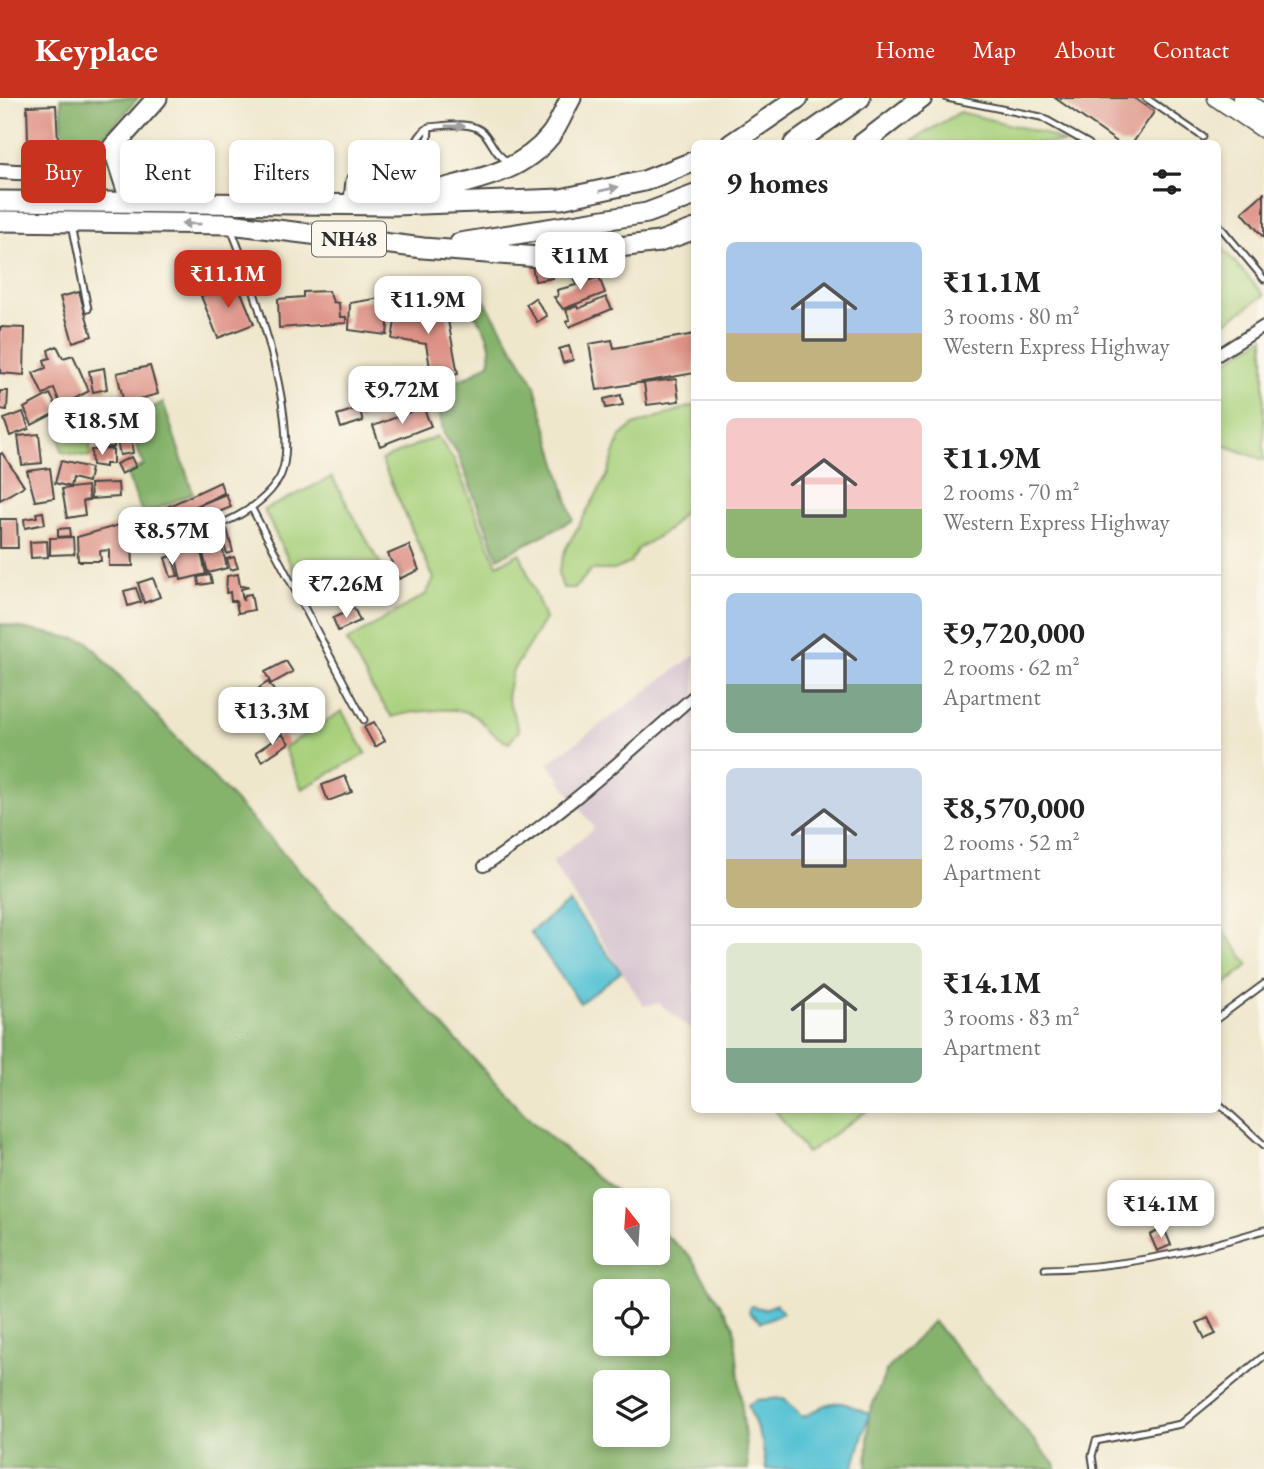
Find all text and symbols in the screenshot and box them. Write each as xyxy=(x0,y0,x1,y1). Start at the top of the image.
text: Keyplace xyxy=(35,28,158,71)
text: Home xyxy=(875,34,935,65)
text: Map xyxy=(973,34,1016,65)
text: About xyxy=(1054,34,1115,65)
text: Contact xyxy=(1153,34,1229,65)
one-way arrow xyxy=(444,120,466,132)
chip: Buy xyxy=(21,140,106,203)
chip: Rent xyxy=(120,140,215,203)
chip: Filters xyxy=(229,140,334,203)
chip: New xyxy=(348,140,440,203)
text: 9 homes xyxy=(726,163,828,202)
icon: filters xyxy=(1148,163,1186,201)
one-way arrow xyxy=(598,183,620,194)
one-way arrow xyxy=(179,218,201,230)
road number: NH48 xyxy=(312,222,386,256)
pin: ₹11M xyxy=(539,232,621,292)
text: ₹11M xyxy=(551,240,609,270)
pin: ₹11.1M xyxy=(171,250,285,310)
text: ₹11.1M xyxy=(190,258,266,288)
text: ₹11.1M xyxy=(943,262,1041,301)
icon: home xyxy=(782,270,866,354)
pin: ₹11.9M xyxy=(371,276,485,336)
text: ₹11.9M xyxy=(390,284,466,314)
text: 3 rooms · 80 m² xyxy=(943,301,1080,331)
text: Western Express Highway xyxy=(943,331,1170,361)
pin: ₹9.72M xyxy=(345,366,459,426)
text: ₹9.72M xyxy=(364,374,440,404)
pin: ₹18.5M xyxy=(45,398,159,457)
text: ₹18.5M xyxy=(64,405,140,435)
text: ₹11.9M xyxy=(943,438,1041,477)
icon: home xyxy=(782,446,866,530)
text: 2 rooms · 70 m² xyxy=(943,477,1080,507)
text: Western Express Highway xyxy=(943,507,1170,537)
pin: ₹8.57M xyxy=(115,508,229,567)
text: ₹8.57M xyxy=(134,515,210,545)
pin: ₹7.26M xyxy=(289,560,403,620)
text: ₹7.26M xyxy=(308,568,384,598)
text: ₹9,720,000 xyxy=(943,613,1085,652)
icon: home xyxy=(782,621,866,705)
text: 2 rooms · 62 m² xyxy=(943,652,1080,682)
text: Apartment xyxy=(943,682,1041,712)
pin: ₹13.3M xyxy=(215,688,329,747)
text: ₹13.3M xyxy=(234,695,310,725)
text: ₹8,570,000 xyxy=(943,788,1085,827)
icon: home xyxy=(782,796,866,880)
text: 2 rooms · 52 m² xyxy=(943,827,1080,857)
text: Apartment xyxy=(943,857,1041,887)
text: ₹14.1M xyxy=(943,963,1041,1002)
icon: home xyxy=(782,971,866,1055)
text: 3 rooms · 83 m² xyxy=(943,1002,1080,1032)
text: Apartment xyxy=(943,1032,1041,1062)
pin: ₹14.1M xyxy=(1104,1180,1218,1240)
north arrow xyxy=(593,1188,670,1265)
map controls xyxy=(593,1188,670,1447)
text: ₹14.1M xyxy=(1123,1188,1199,1218)
button: locate xyxy=(593,1279,670,1356)
button: layers xyxy=(593,1370,670,1447)

